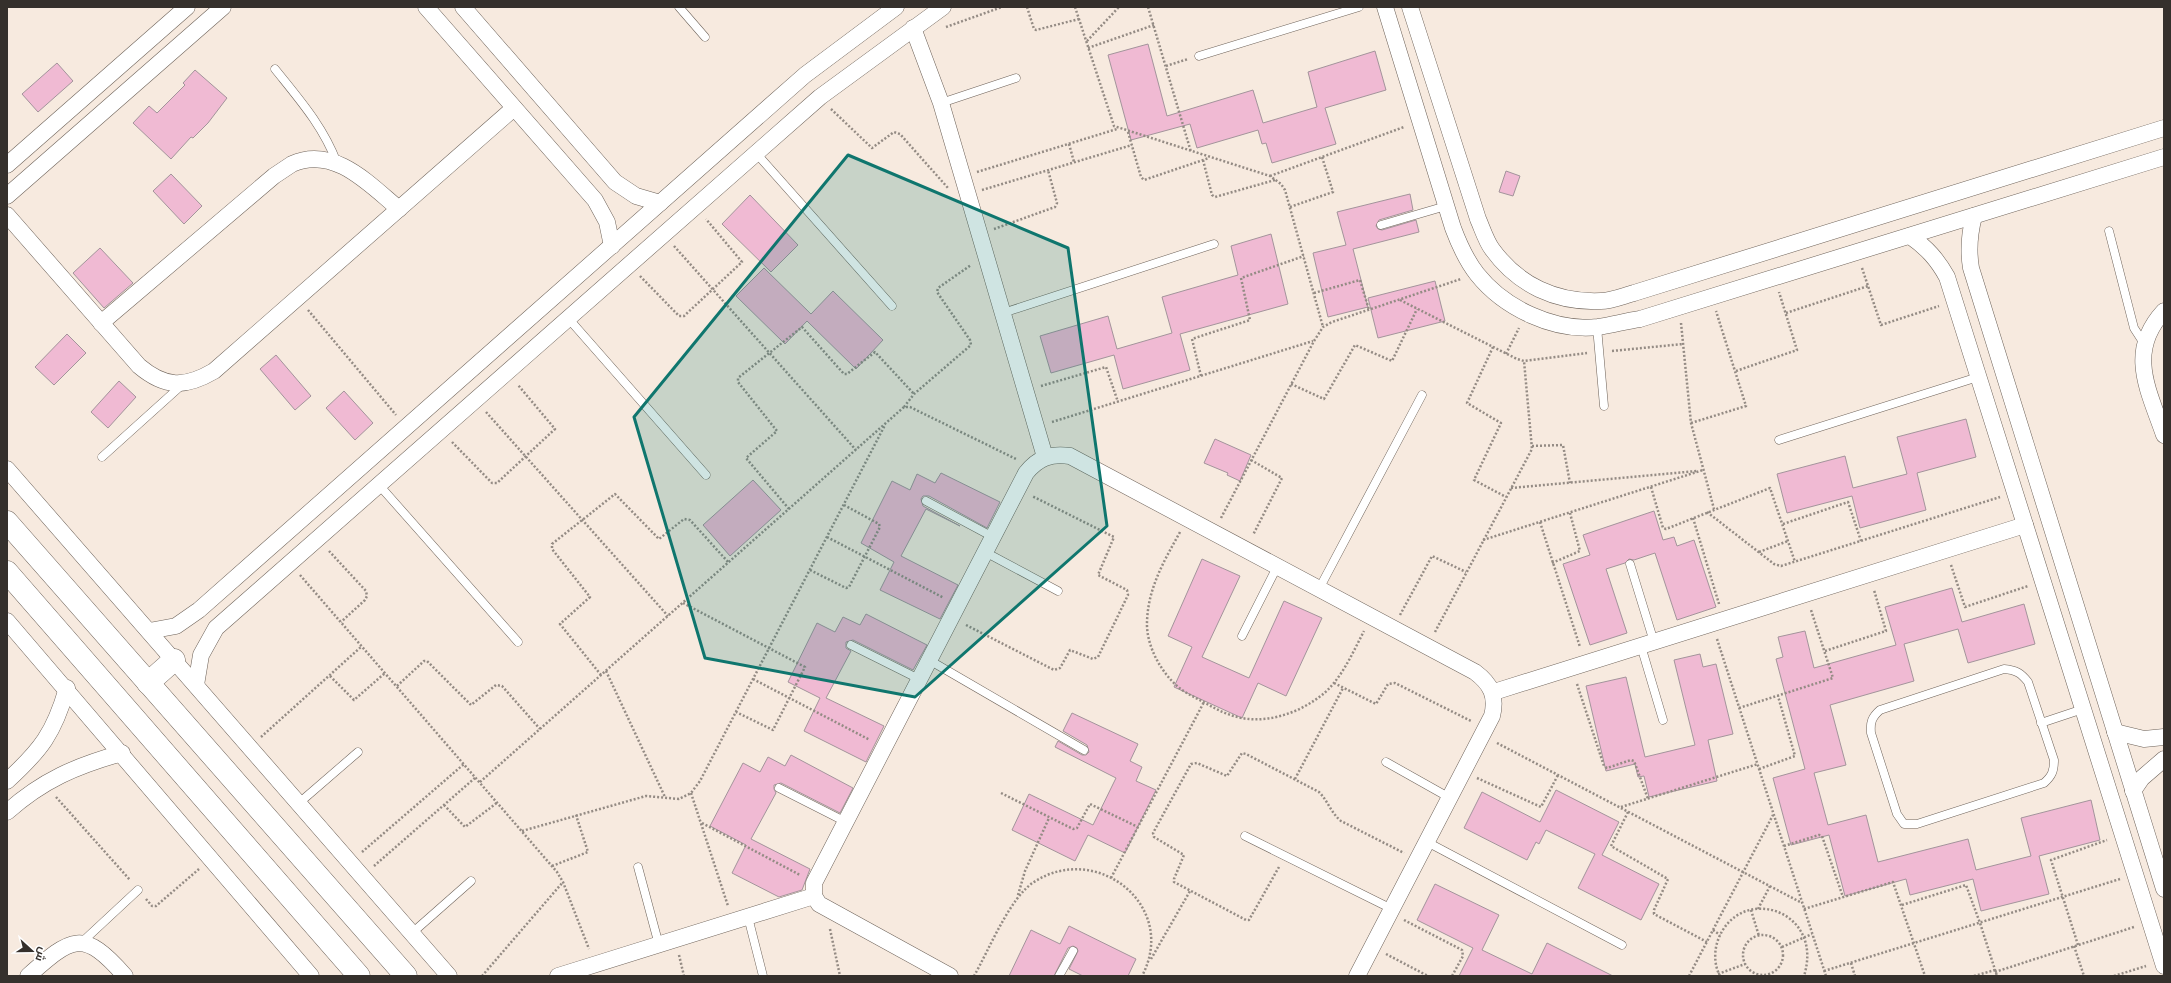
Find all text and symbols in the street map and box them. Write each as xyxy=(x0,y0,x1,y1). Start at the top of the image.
north arrow xyxy=(12,931,52,971)
text: ش xyxy=(32,945,49,963)

